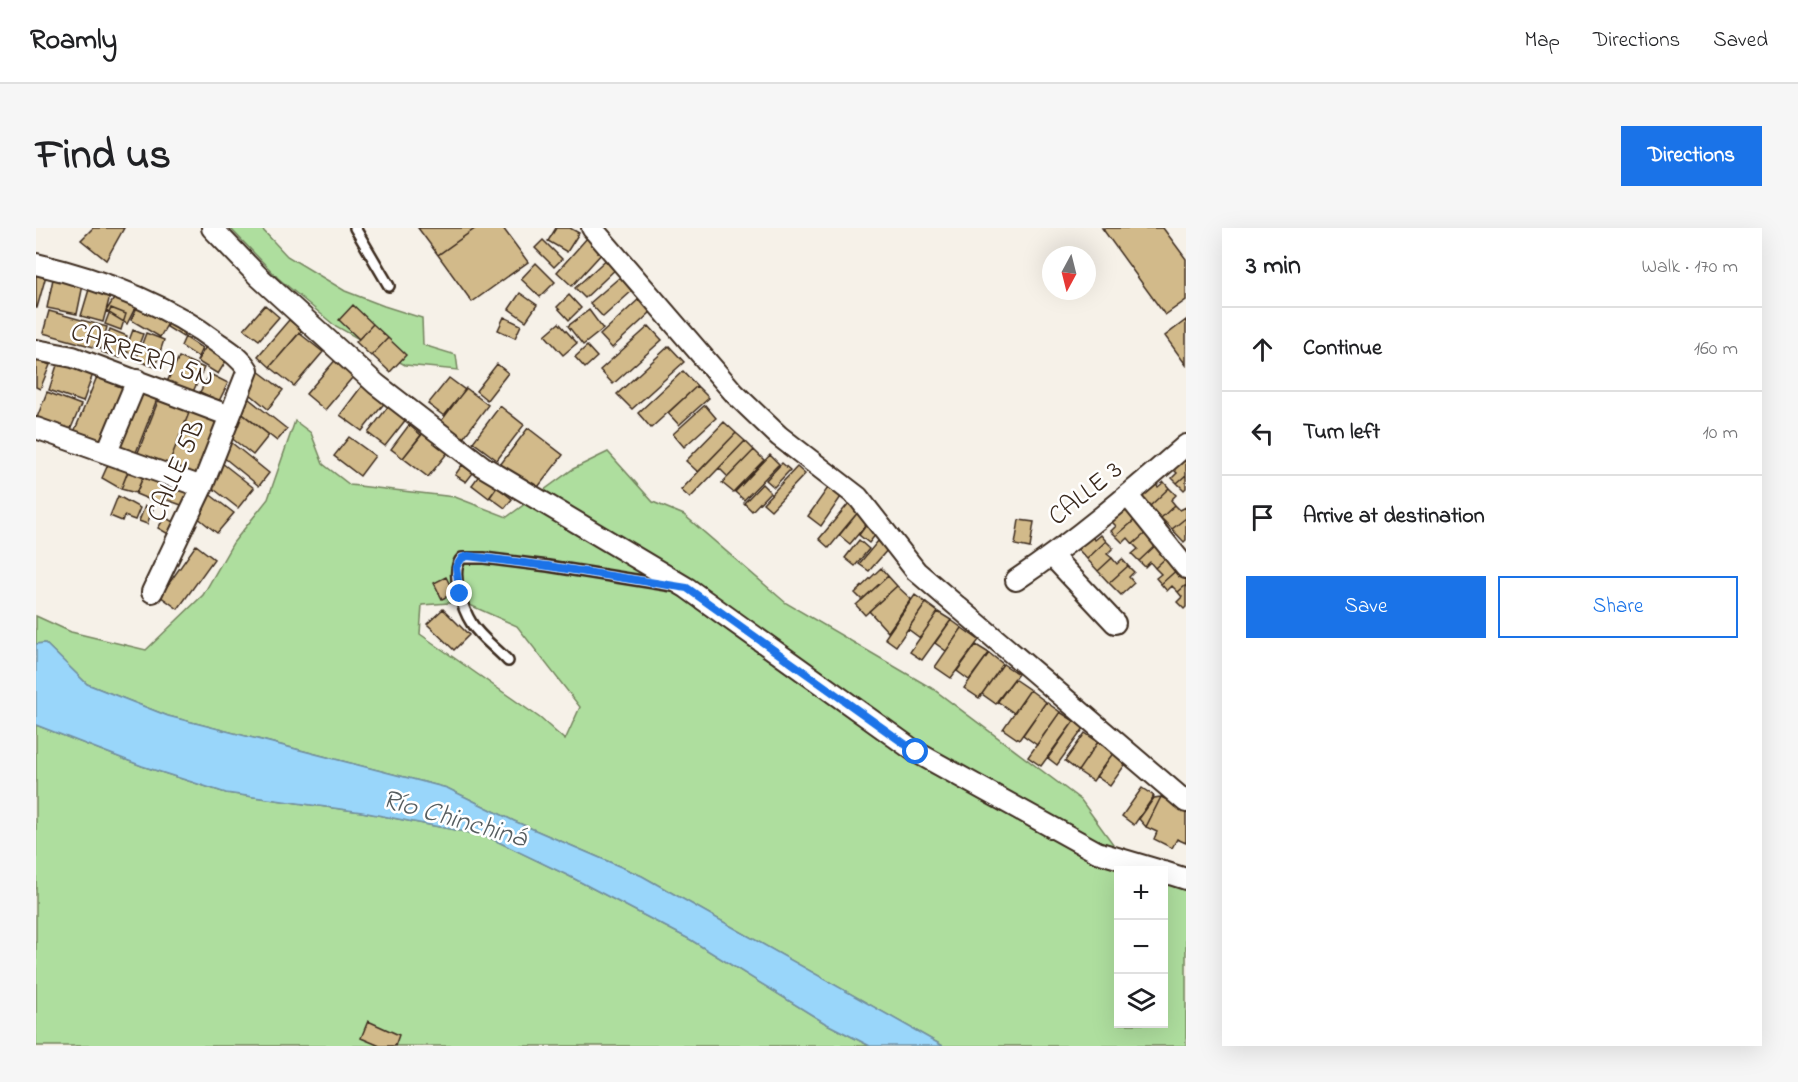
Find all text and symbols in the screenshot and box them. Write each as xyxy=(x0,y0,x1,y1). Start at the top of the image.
text: Roamly xyxy=(30,21,117,62)
text: Map xyxy=(1524,26,1560,56)
text: Directions xyxy=(1593,26,1680,56)
text: Saved xyxy=(1713,26,1768,56)
text: Find us xyxy=(36,126,171,187)
button: Directions xyxy=(1621,126,1762,186)
north arrow xyxy=(1042,246,1096,300)
text: 3 min xyxy=(1246,248,1301,286)
text: Walk · 170 m xyxy=(1642,253,1738,282)
street label: CARRERA 5N xyxy=(65,313,219,399)
icon: ahead xyxy=(1246,333,1279,366)
text: Continue xyxy=(1303,333,1382,365)
text: 160 m xyxy=(1694,335,1738,364)
street label: CALLE 5B xyxy=(138,414,216,528)
icon: left xyxy=(1246,417,1279,450)
text: Turn left xyxy=(1303,417,1380,449)
text: 10 m xyxy=(1702,419,1738,448)
street label: CALLE 3 xyxy=(1040,452,1132,536)
icon: arrive xyxy=(1246,501,1279,534)
text: Arrive at destination xyxy=(1303,501,1485,533)
button: Save xyxy=(1246,576,1486,638)
button: Share xyxy=(1498,576,1738,638)
route end xyxy=(446,580,472,606)
route start xyxy=(902,738,928,764)
water label: Río Chinchiná xyxy=(377,780,533,861)
map controls xyxy=(1114,866,1168,1028)
button: + xyxy=(1114,866,1168,920)
button: − xyxy=(1114,920,1168,974)
button: layers xyxy=(1114,974,1168,1028)

